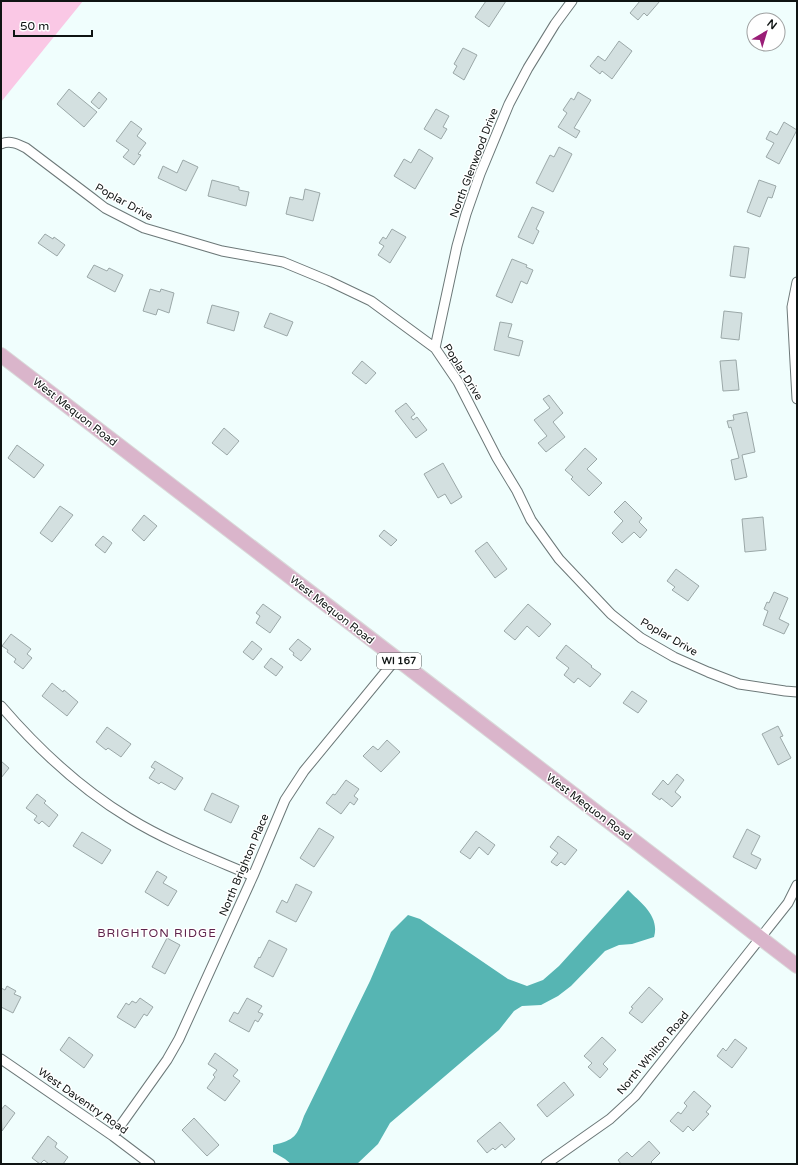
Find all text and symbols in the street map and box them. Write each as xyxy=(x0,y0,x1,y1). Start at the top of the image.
scale bar xyxy=(14,12,92,38)
north arrow xyxy=(746,12,786,52)
text: N xyxy=(764,17,779,32)
text: 50 m xyxy=(20,19,49,33)
street label: North Glenwood Drive xyxy=(447,106,501,220)
street label: Poplar Drive xyxy=(93,181,155,223)
street label: Poplar Drive xyxy=(441,341,485,403)
street label: West Mequon Road xyxy=(30,375,120,449)
street label: West Mequon Road xyxy=(287,573,377,647)
street label: Poplar Drive xyxy=(638,615,700,659)
road number: WI 167 xyxy=(377,653,421,669)
street label: West Mequon Road xyxy=(544,771,634,843)
street label: North Brighton Place xyxy=(217,812,271,918)
district label: BRIGHTON RIDGE xyxy=(97,926,217,940)
street label: North Whilton Road xyxy=(614,1009,692,1097)
street label: West Daventry Road xyxy=(36,1065,130,1137)

